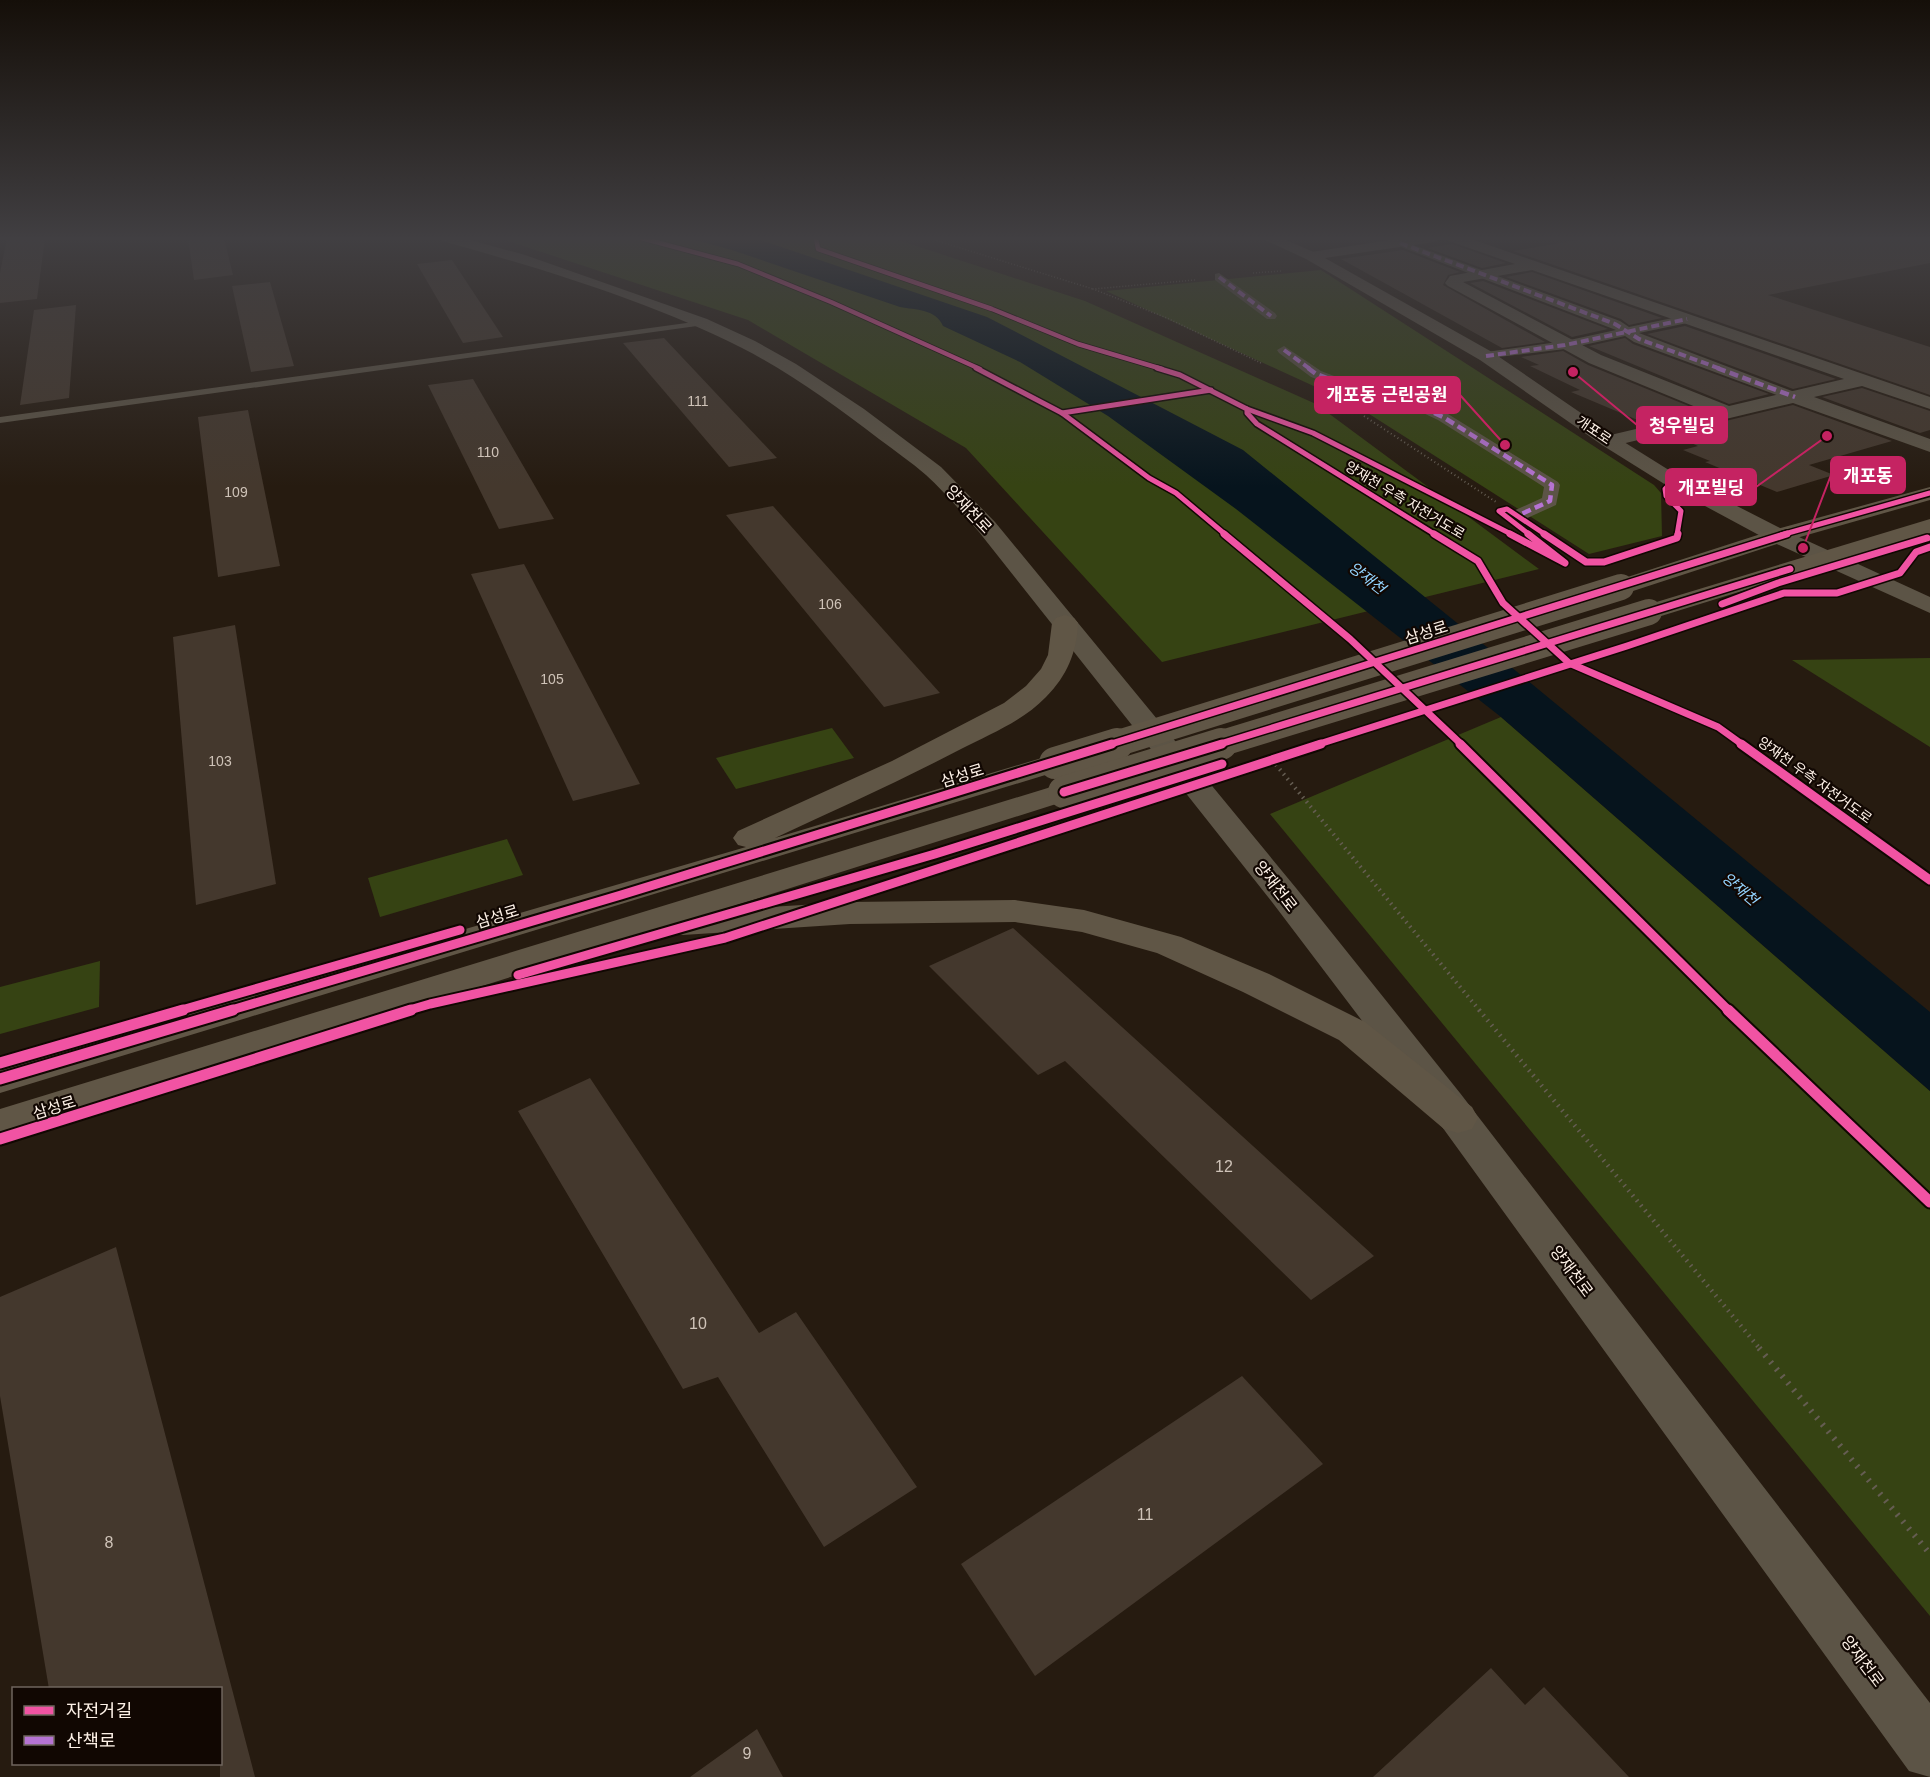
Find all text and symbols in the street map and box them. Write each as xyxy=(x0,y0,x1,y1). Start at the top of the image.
callout: 개포동 근린공원 xyxy=(1315,377,1460,413)
text: 개포동 근린공원 xyxy=(1327,385,1447,405)
house number: 111 xyxy=(687,393,709,409)
callout: 청우빌딩 xyxy=(1637,407,1727,443)
street label: 개포로 xyxy=(1574,413,1615,448)
text: 청우빌딩 xyxy=(1649,416,1715,436)
house number: 110 xyxy=(477,444,499,460)
callout: 개포동 xyxy=(1831,457,1905,493)
street label: 양재천 우측 자전거도로 xyxy=(1342,458,1468,542)
text: 개포동 xyxy=(1843,466,1893,486)
callout: 개포빌딩 xyxy=(1666,469,1756,505)
text: 개포빌딩 xyxy=(1678,478,1744,498)
street label: 양재천로 xyxy=(942,482,995,537)
house number: 109 xyxy=(224,484,248,500)
water label: 양재천 xyxy=(1346,558,1391,598)
house number: 106 xyxy=(818,596,842,612)
street label: 삼성로 xyxy=(1403,618,1450,647)
house number: 105 xyxy=(540,671,564,687)
street label: 양재천 우측 자전거도로 xyxy=(1755,733,1875,827)
house number: 103 xyxy=(208,753,232,769)
street label: 삼성로 xyxy=(939,761,986,790)
street label: 양재천로 xyxy=(1251,858,1301,915)
water label: 양재천 xyxy=(1719,869,1763,910)
street label: 삼성로 xyxy=(474,902,521,931)
street label: 삼성로 xyxy=(31,1093,78,1122)
house number: 12 xyxy=(1215,1158,1233,1175)
street label: 양재천로 xyxy=(1547,1243,1596,1300)
house number: 10 xyxy=(689,1315,707,1332)
house number: 11 xyxy=(1137,1506,1153,1523)
house number: 8 xyxy=(105,1534,114,1551)
street label: 양재천로 xyxy=(1838,1633,1887,1690)
legend xyxy=(12,1687,222,1765)
text: 자전거길 xyxy=(66,1701,132,1721)
text: 산책로 xyxy=(66,1731,116,1751)
house number: 9 xyxy=(743,1745,752,1762)

